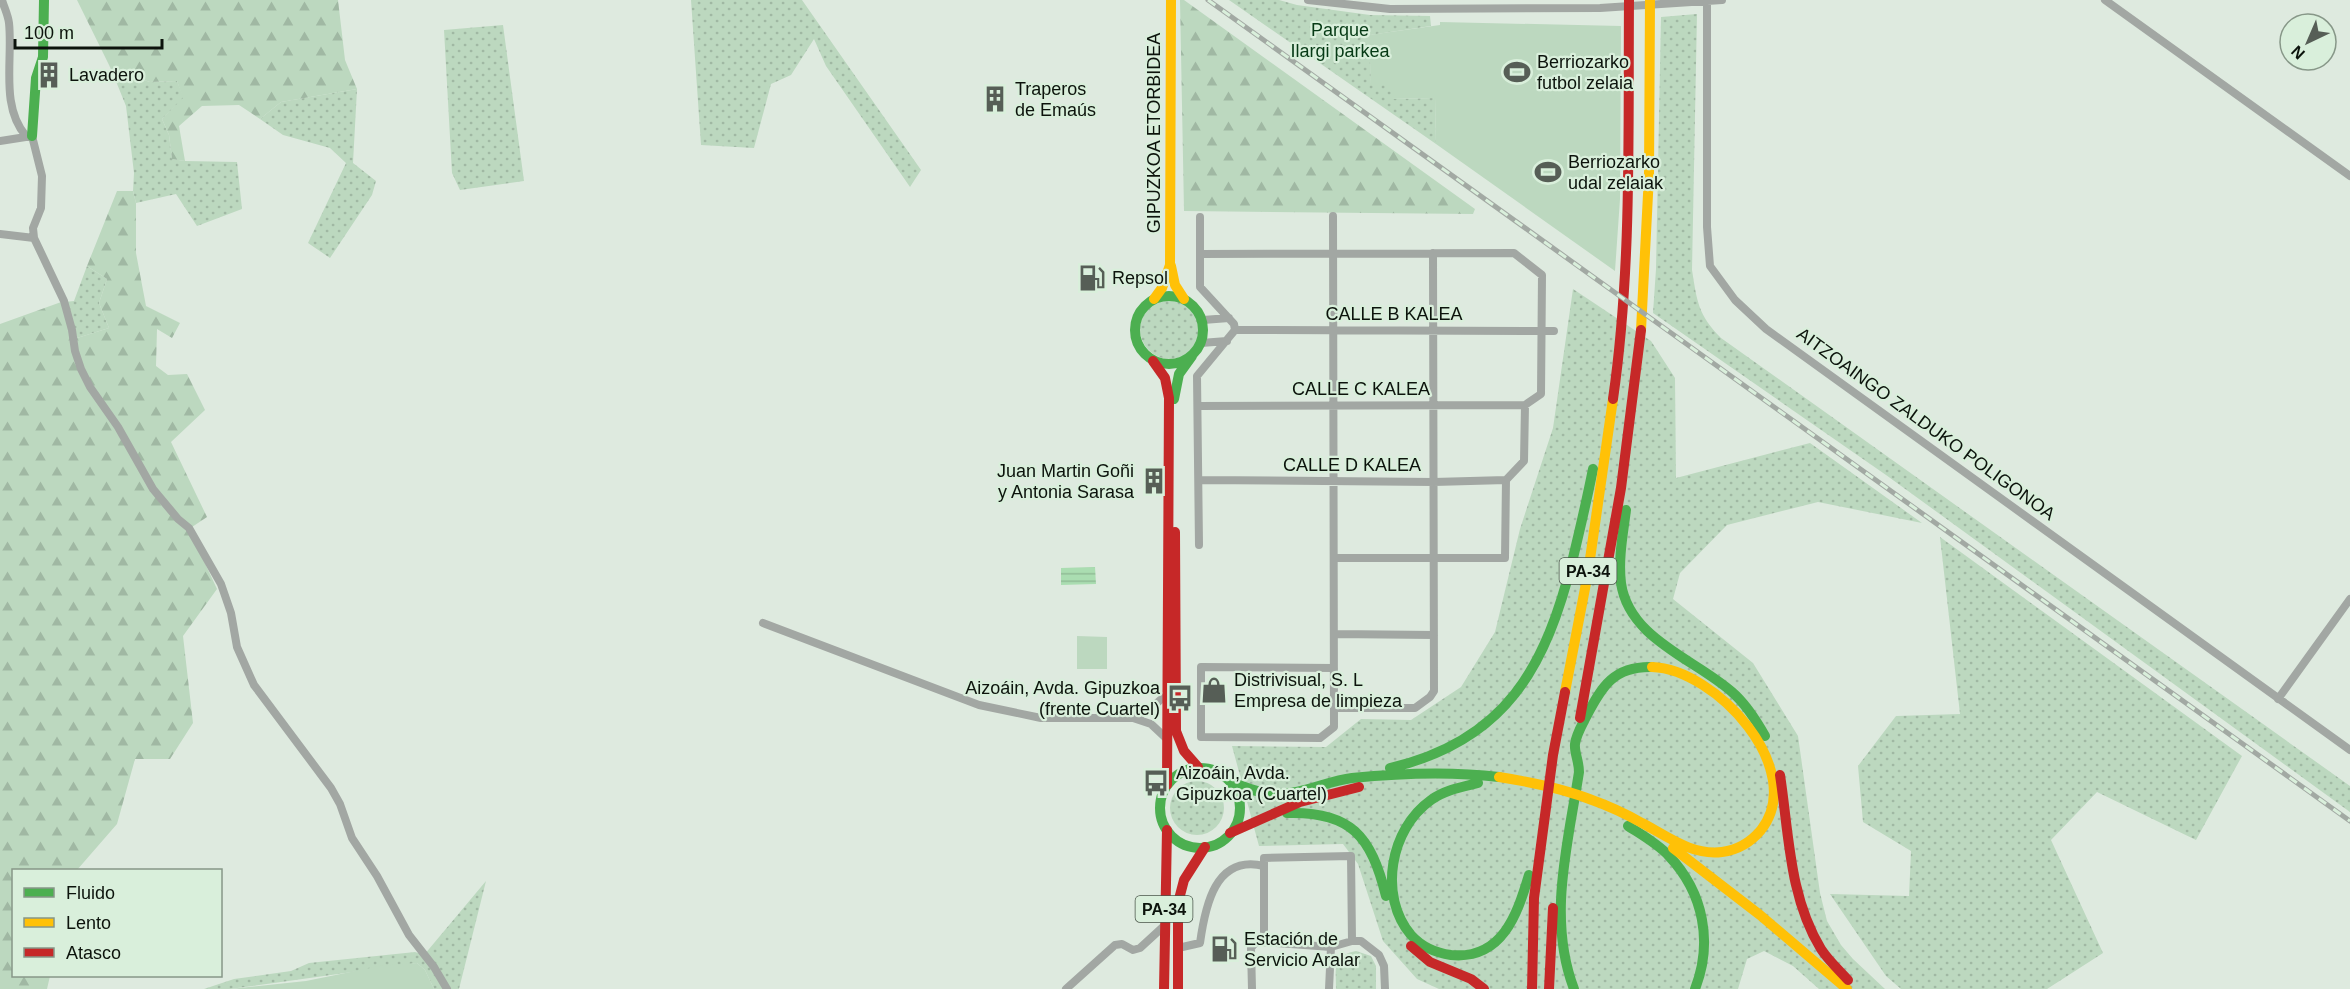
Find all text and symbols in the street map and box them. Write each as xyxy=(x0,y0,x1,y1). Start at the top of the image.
scale bar xyxy=(15,12,162,50)
north arrow xyxy=(2278,12,2338,72)
park label: Parque Ilargi parkea xyxy=(1290,20,1391,61)
text: 100 m xyxy=(24,23,74,43)
street label: GIPUZKOA ETORBIDEA xyxy=(1144,33,1164,233)
text: N xyxy=(2288,42,2308,63)
place label: Berriozarko futbol zelaia xyxy=(1537,52,1634,93)
sports icon: Berriozarko futbol zelaia xyxy=(1502,57,1532,87)
building icon: Lavadero xyxy=(34,60,64,90)
place label: Lavadero xyxy=(69,65,144,85)
place label: Traperos de Emaús xyxy=(1015,79,1096,120)
building icon: Traperos de Emaús xyxy=(980,84,1010,114)
place label: Berriozarko udal zelaiak xyxy=(1568,152,1664,193)
sports icon: Berriozarko udal zelaiak xyxy=(1533,157,1563,187)
fuel station icon: Repsol xyxy=(1077,263,1107,293)
place label: Repsol xyxy=(1112,268,1168,288)
street label: CALLE B KALEA xyxy=(1325,304,1463,324)
street label: AITZOAINGO ZALDUKO POLIGONOA xyxy=(1793,324,2059,524)
street label: CALLE C KALEA xyxy=(1292,379,1430,399)
street label: CALLE D KALEA xyxy=(1283,455,1421,475)
place label: Juan Martin Goñi y Antonia Sarasa xyxy=(997,461,1135,502)
building icon: Juan Martin Goñi y Antonia Sarasa xyxy=(1139,466,1169,496)
road number: PA-34 xyxy=(1560,558,1616,584)
place label: Distrivisual, S. L Empresa de limpieza xyxy=(1234,670,1403,711)
shop icon: Distrivisual, S. L Empresa de limpieza xyxy=(1199,675,1229,705)
place label: Aizoáin, Avda. Gipuzkoa (frente Cuartel) xyxy=(965,678,1161,719)
bus stop icon: Aizoáin, Avda. Gipuzkoa (frente Cuartel) xyxy=(1165,683,1195,713)
place label: Aizoáin, Avda. Gipuzkoa (Cuartel) xyxy=(1176,763,1327,804)
bus stop icon: Aizoáin, Avda. Gipuzkoa (Cuartel) xyxy=(1141,768,1171,798)
legend xyxy=(12,869,222,977)
text: Fluido xyxy=(66,883,115,903)
road number: PA-34 xyxy=(1136,896,1192,922)
text: Lento xyxy=(66,913,111,933)
place label: Estación de Servicio Aralar xyxy=(1244,929,1360,970)
fuel station icon: Estación de Servicio Aralar xyxy=(1209,934,1239,964)
text: Atasco xyxy=(66,943,121,963)

